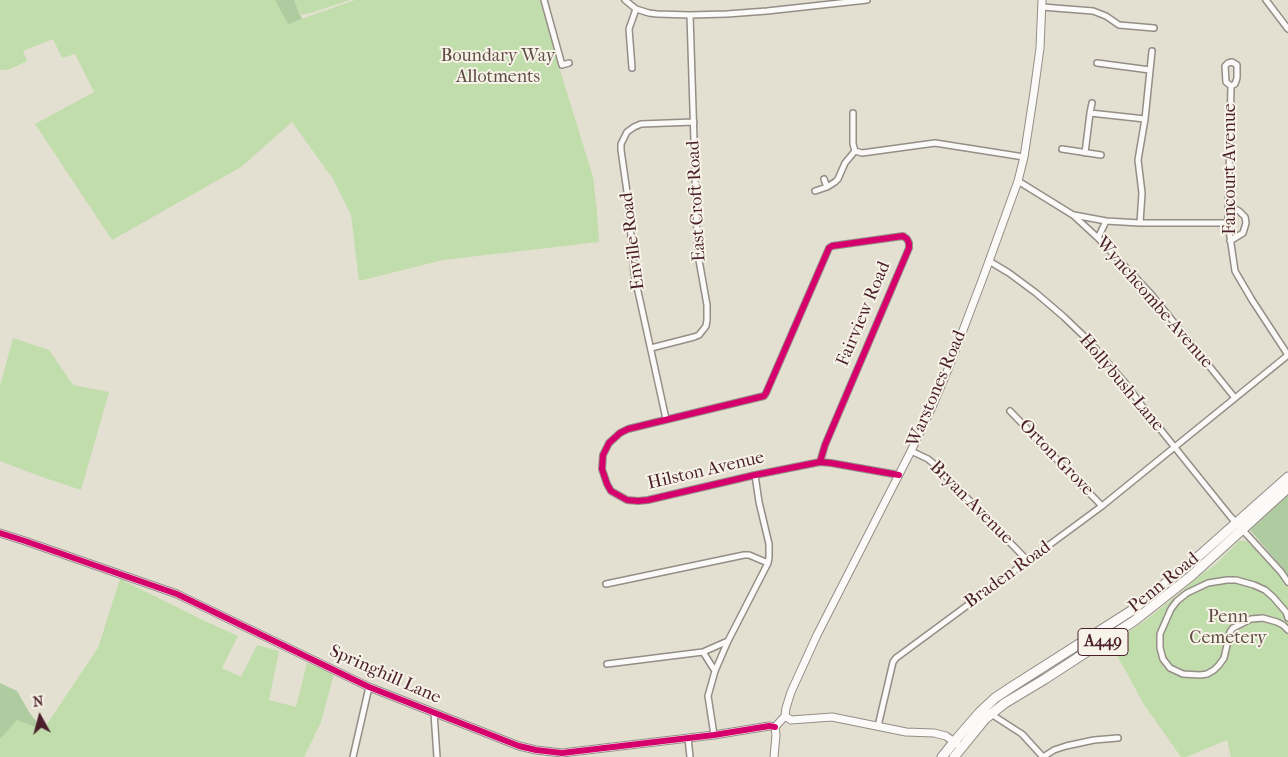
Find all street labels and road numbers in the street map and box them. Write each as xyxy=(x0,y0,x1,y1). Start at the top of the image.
street label: Fancourt Avenue xyxy=(1220,103,1242,235)
street label: East Croft Road xyxy=(683,140,711,262)
street label: Enville Road xyxy=(616,191,650,291)
street label: Wynchcombe Avenue xyxy=(1091,233,1217,373)
street label: Fairview Road xyxy=(832,259,896,369)
street label: Warstones Road xyxy=(903,328,971,450)
street label: Hollybush Lane xyxy=(1074,330,1168,436)
street label: Orton Grove xyxy=(1014,415,1098,501)
street label: Hilston Avenue xyxy=(646,447,766,495)
street label: Bryan Avenue xyxy=(925,457,1017,549)
street label: Braden Road xyxy=(961,537,1055,613)
street label: Penn Road xyxy=(1124,548,1204,618)
road number: A449 xyxy=(1078,628,1128,656)
street label: Springhill Lane xyxy=(326,641,444,709)

